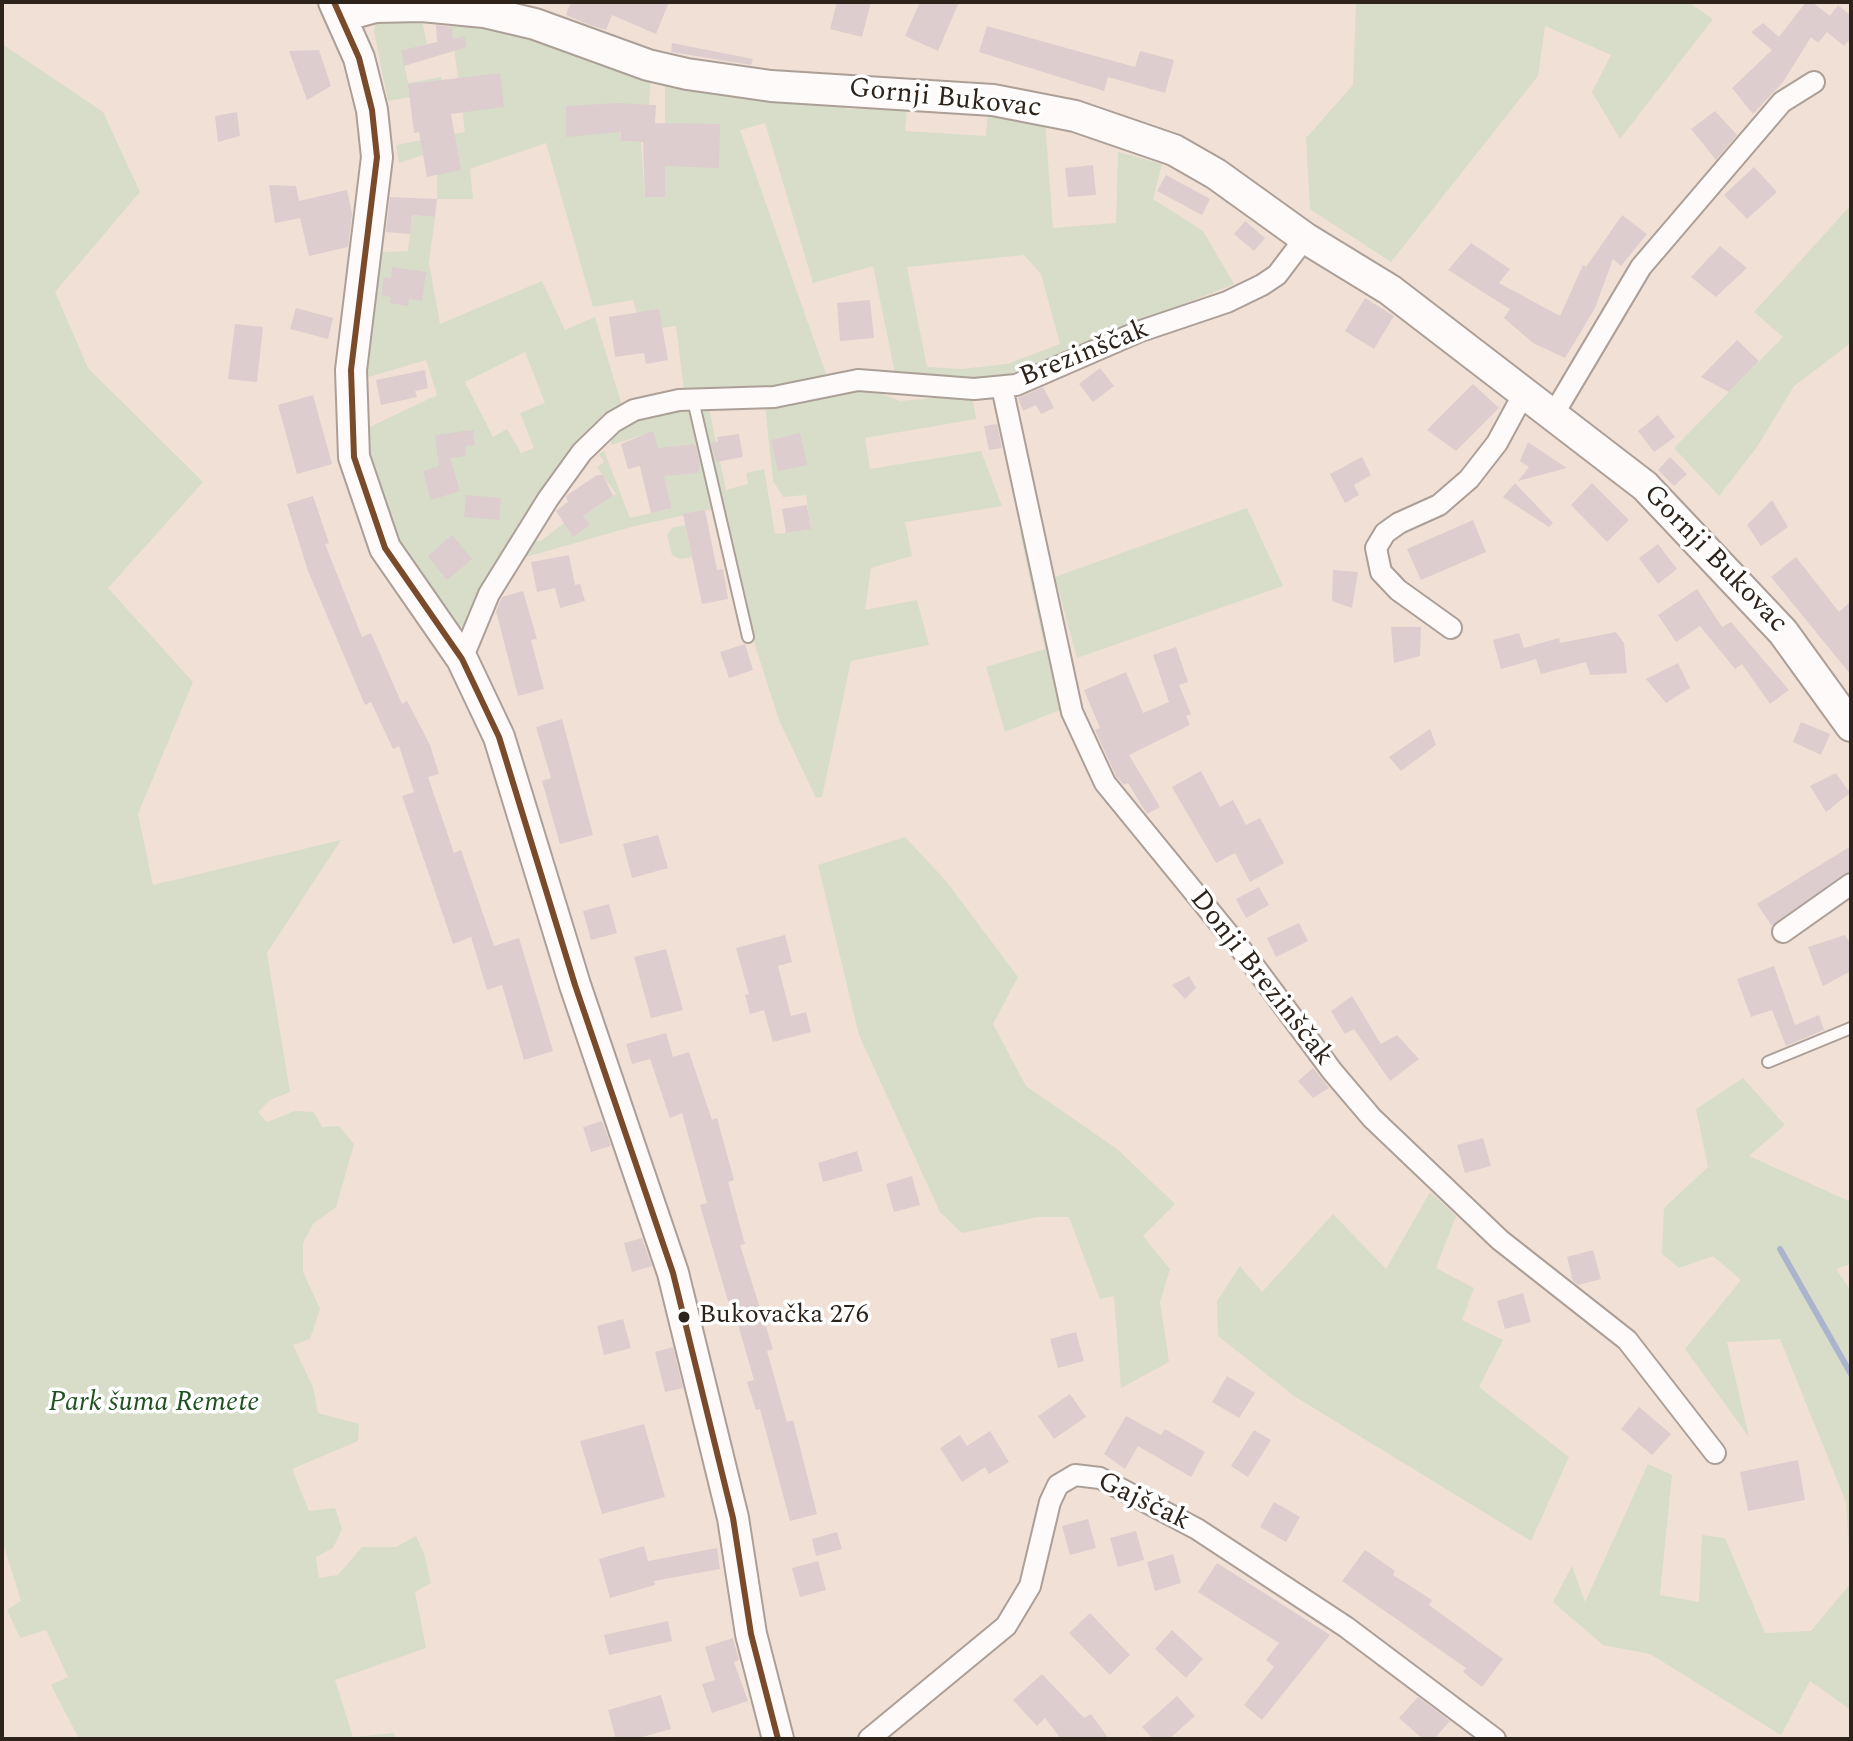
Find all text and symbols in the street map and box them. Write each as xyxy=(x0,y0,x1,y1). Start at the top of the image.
street label: Gornji Bukovac xyxy=(847,73,1043,127)
street label: Brezinščak xyxy=(1016,314,1154,396)
street label: Gornji Bukovac xyxy=(1635,479,1793,641)
street label: Donji Brezinščak xyxy=(1181,884,1339,1074)
place label: Bukovačka 276 xyxy=(699,1301,869,1333)
marker: Bukovačka 276 xyxy=(676,1309,692,1325)
park label: Park šuma Remete xyxy=(49,1388,259,1422)
street label: Gajščak xyxy=(1091,1466,1195,1540)

